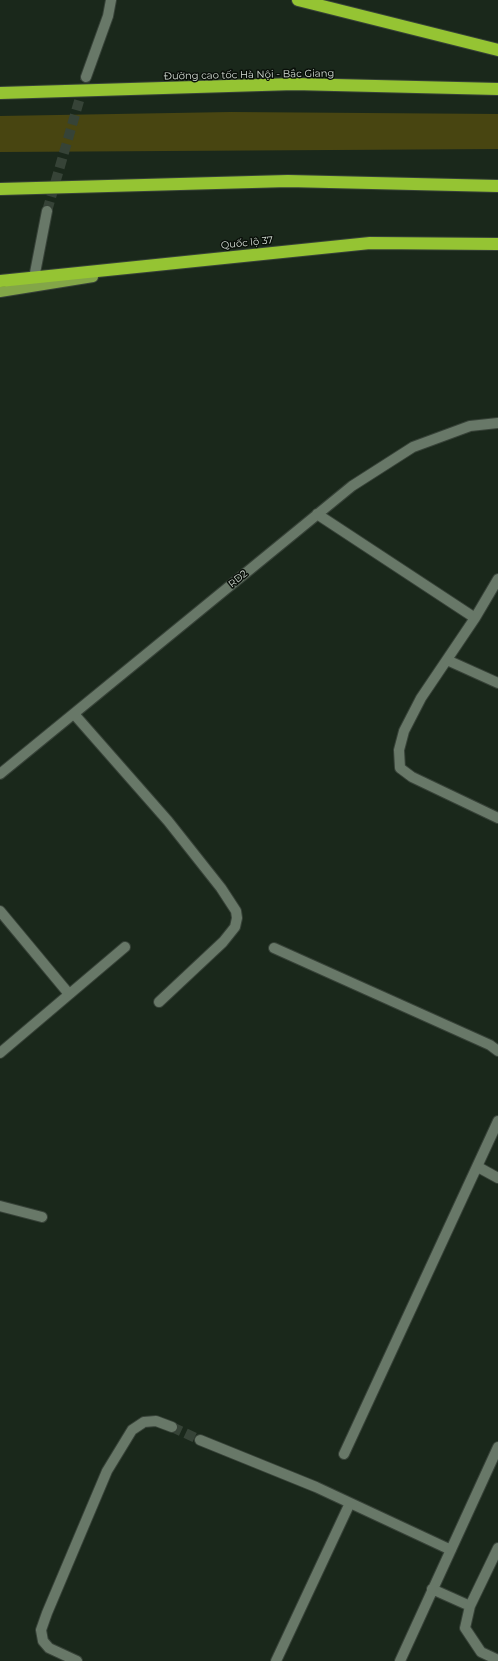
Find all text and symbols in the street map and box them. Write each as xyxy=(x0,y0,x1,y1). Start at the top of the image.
street label: Đường cao tốc Hà Nội - Bắc Giang xyxy=(164,68,334,82)
street label: Quốc lộ 37 xyxy=(220,234,274,252)
street label: RD2 xyxy=(226,568,250,590)

